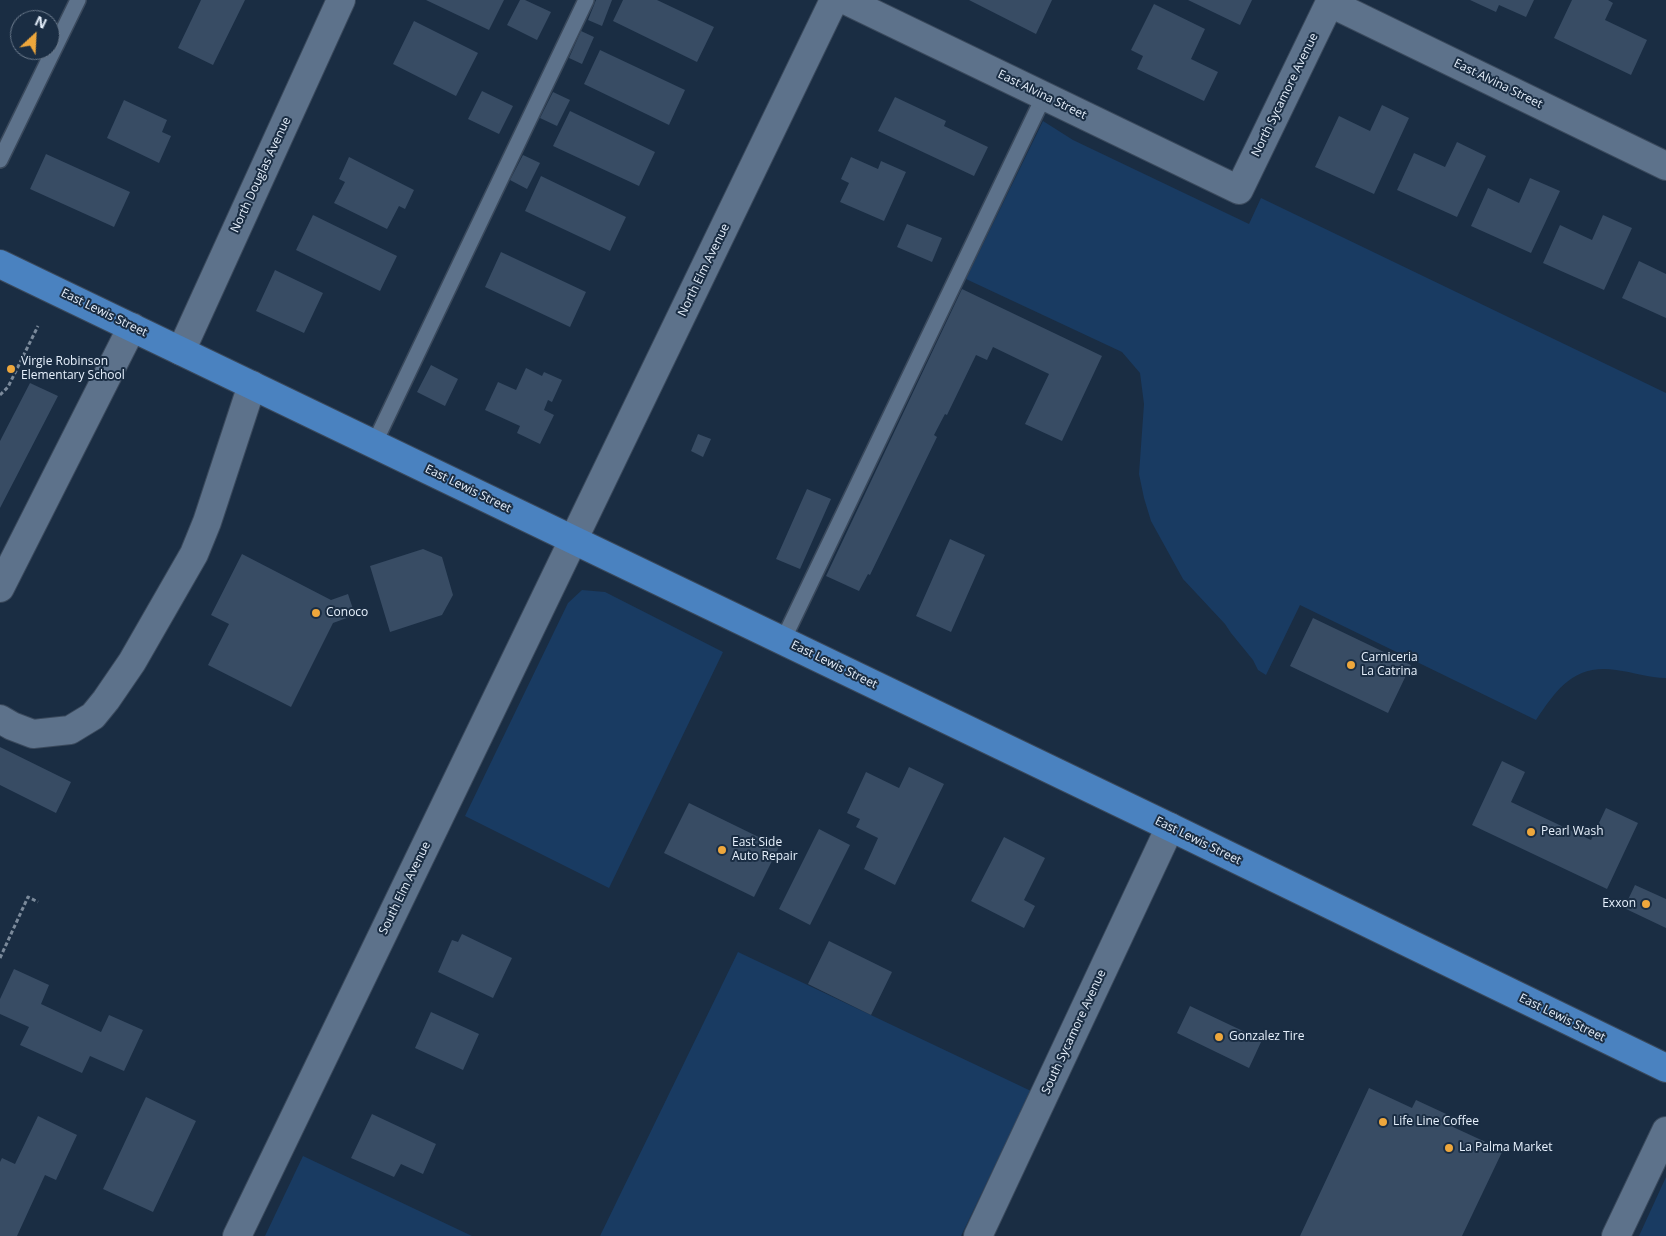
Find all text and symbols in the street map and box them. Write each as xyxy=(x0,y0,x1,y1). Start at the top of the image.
north arrow xyxy=(10,10,60,60)
text: N xyxy=(32,11,50,33)
street label: North Sycamore Avenue xyxy=(1249,31,1321,159)
street label: East Alvina Street xyxy=(1451,56,1545,112)
street label: East Alvina Street xyxy=(995,67,1089,123)
street label: North Douglas Avenue xyxy=(228,115,294,235)
street label: North Elm Avenue xyxy=(675,221,733,319)
street label: East Lewis Street xyxy=(59,286,149,340)
place label: Virgie Robinson Elementary School xyxy=(21,355,125,383)
marker: Virgie Robinson Elementary School xyxy=(5,363,17,375)
street label: East Lewis Street xyxy=(423,462,513,516)
place label: Conoco xyxy=(326,606,368,620)
marker: Conoco xyxy=(310,607,322,619)
street label: East Lewis Street xyxy=(789,638,879,692)
place label: Carniceria La Catrina xyxy=(1361,651,1418,679)
marker: Carniceria La Catrina xyxy=(1345,659,1357,671)
street label: East Lewis Street xyxy=(1153,814,1243,868)
place label: Pearl Wash xyxy=(1541,825,1604,839)
marker: Pearl Wash xyxy=(1525,826,1537,838)
place label: East Side Auto Repair xyxy=(732,836,798,864)
street label: South Elm Avenue xyxy=(376,839,434,937)
marker: East Side Auto Repair xyxy=(716,844,728,856)
place label: Exxon xyxy=(1602,897,1636,911)
marker: Exxon xyxy=(1640,898,1652,910)
street label: South Sycamore Avenue xyxy=(1039,967,1109,1097)
street label: East Lewis Street xyxy=(1517,991,1607,1045)
place label: Gonzalez Tire xyxy=(1229,1030,1304,1044)
marker: Gonzalez Tire xyxy=(1213,1031,1225,1043)
place label: Life Line Coffee xyxy=(1393,1115,1479,1129)
marker: Life Line Coffee xyxy=(1377,1116,1389,1128)
place label: La Palma Market xyxy=(1459,1141,1553,1155)
marker: La Palma Market xyxy=(1443,1142,1455,1154)

